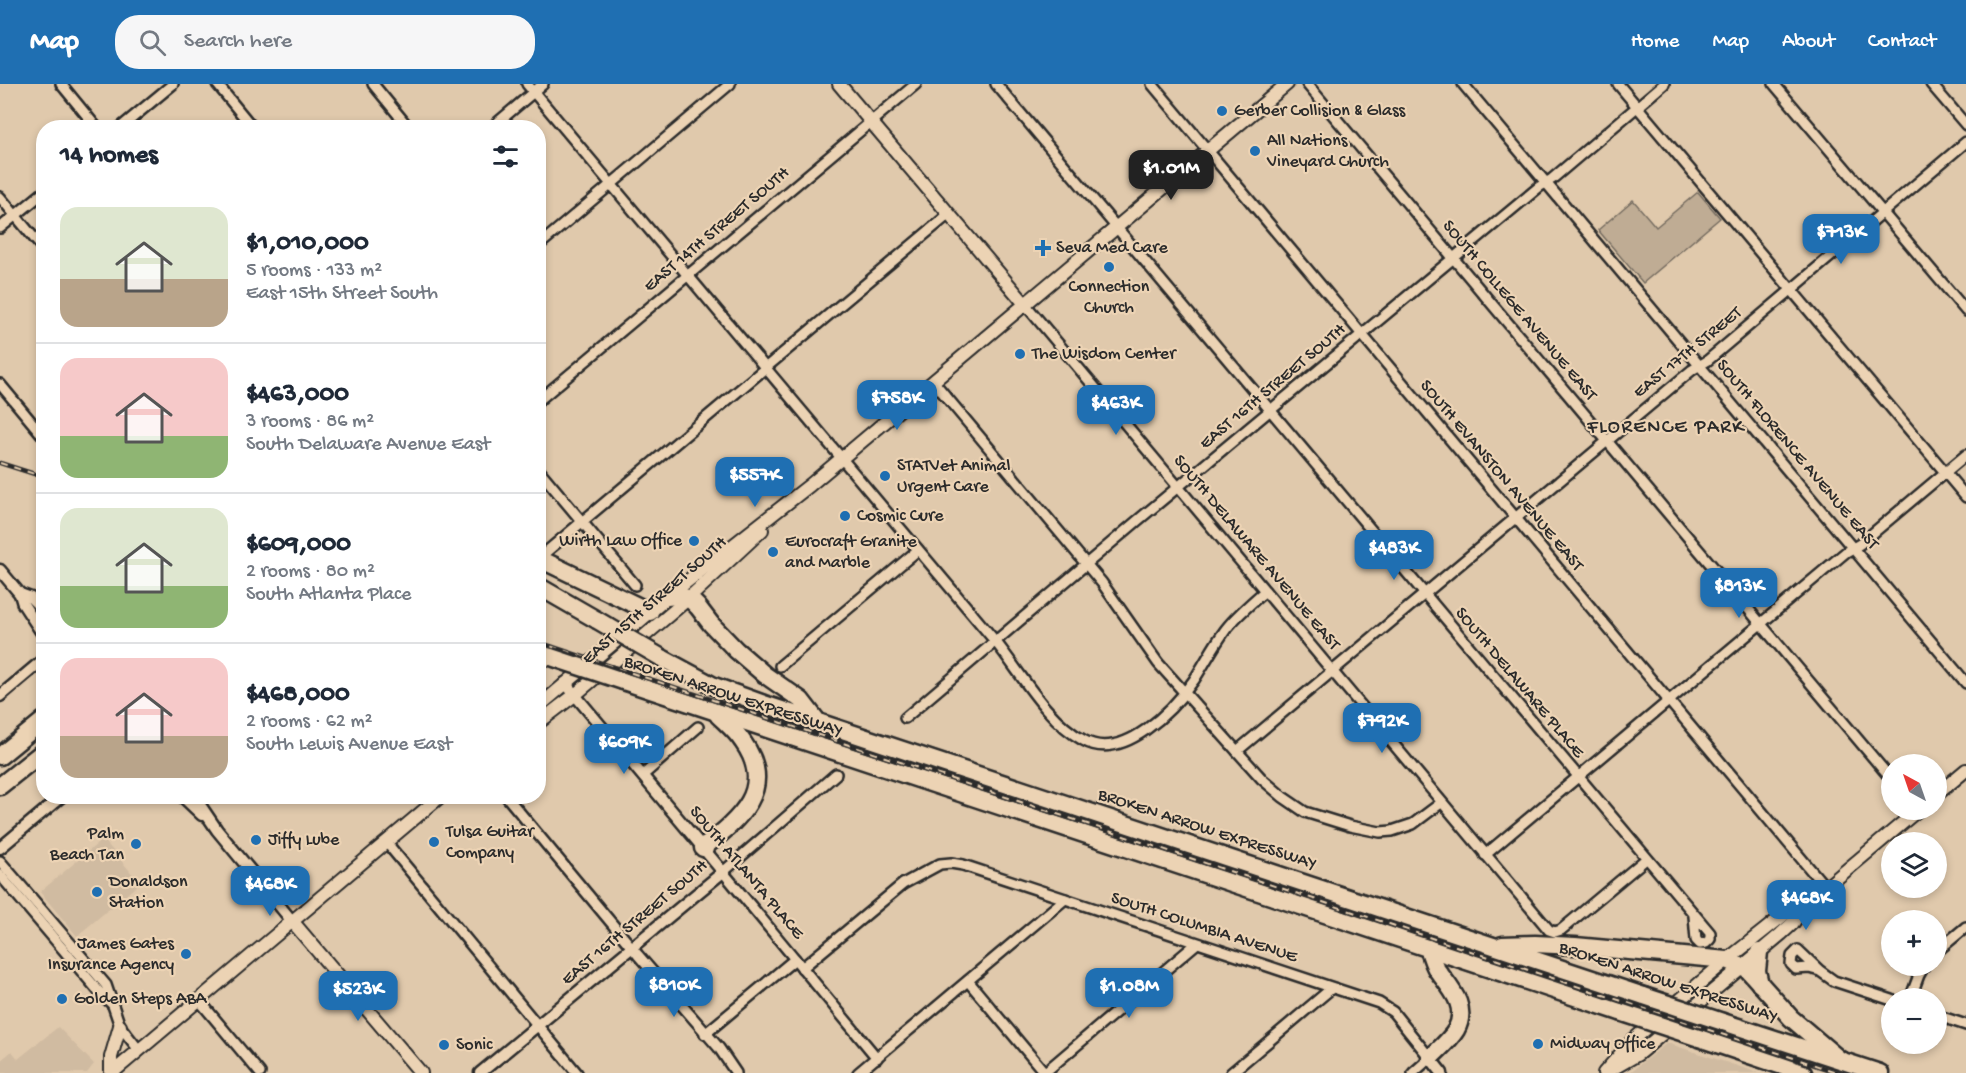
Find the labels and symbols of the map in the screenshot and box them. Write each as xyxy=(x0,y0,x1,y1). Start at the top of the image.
place label: Gerber Collision & Glass xyxy=(1234,101,1407,122)
marker: Gerber Collision & Glass xyxy=(1215,104,1229,118)
place label: All Nations Vineyard Church xyxy=(1266,131,1389,173)
marker: All Nations Vineyard Church xyxy=(1248,144,1262,158)
pin: $1.01M xyxy=(1122,150,1220,201)
street label: EAST 14TH STREET SOUTH xyxy=(640,162,795,297)
pin: $713K xyxy=(1799,214,1883,265)
street label: SOUTH COLLEGE AVENUE EAST xyxy=(1437,216,1601,406)
place label: Seva Med Care xyxy=(1056,238,1169,259)
marker: Seva Med Care xyxy=(1034,239,1052,257)
marker: Connection Church xyxy=(1102,260,1116,274)
place label: Connection Church xyxy=(1069,277,1150,319)
street label: EAST 17TH STREET xyxy=(1630,302,1747,403)
street label: EAST 16TH STREET SOUTH xyxy=(1196,319,1351,454)
place label: The Wisdom Center xyxy=(1031,344,1177,365)
marker: The Wisdom Center xyxy=(1013,347,1027,361)
street label: SOUTH FLORENCE AVENUE EAST xyxy=(1711,356,1883,555)
street label: SOUTH EVANSTON AVENUE EAST xyxy=(1415,376,1588,577)
pin: $758K xyxy=(855,380,939,431)
pin: $463K xyxy=(1074,385,1158,436)
district label: FLORENCE PARK xyxy=(1586,417,1745,440)
street label: SOUTH DELAWARE AVENUE EAST xyxy=(1168,451,1345,656)
place label: STATVet Animal Urgent Care xyxy=(897,456,1011,498)
pin: $557K xyxy=(713,457,797,508)
marker: STATVet Animal Urgent Care xyxy=(878,469,892,483)
place label: Cosmic Cure xyxy=(857,506,944,527)
marker: Cosmic Cure xyxy=(838,509,852,523)
pin: $483K xyxy=(1352,530,1436,581)
place label: Wirth Law Office xyxy=(559,531,683,552)
street label: EAST 15TH STREET SOUTH xyxy=(578,532,732,670)
place label: Eurocraft Granite and Marble xyxy=(785,532,918,574)
marker: Wirth Law Office xyxy=(687,534,701,548)
marker: Eurocraft Granite and Marble xyxy=(766,545,780,559)
pin: $813K xyxy=(1697,568,1781,619)
street label: SOUTH DELAWARE PLACE xyxy=(1450,603,1589,763)
street label: BROKEN ARROW EXPRESSWAY xyxy=(620,651,845,742)
pin: $792K xyxy=(1340,703,1424,754)
pin: $609K xyxy=(582,724,666,775)
north arrow xyxy=(1881,754,1947,820)
street label: BROKEN ARROW EXPRESSWAY xyxy=(1094,784,1319,875)
street label: SOUTH ATLANTA PLACE xyxy=(684,802,808,944)
place label: Tulsa Guitar Company xyxy=(445,822,535,864)
place label: Palm Beach Tan xyxy=(49,824,124,866)
place label: Jiffy Lube xyxy=(268,830,340,851)
marker: Jiffy Lube xyxy=(249,833,263,847)
marker: Tulsa Guitar Company xyxy=(427,835,441,849)
marker: Palm Beach Tan xyxy=(129,837,143,851)
street label: EAST 16TH STREET SOUTH xyxy=(558,855,713,990)
pin: $468K xyxy=(228,866,312,917)
place label: Donaldson Station xyxy=(108,872,188,914)
pin: $468K xyxy=(1764,880,1848,931)
marker: Donaldson Station xyxy=(90,885,104,899)
street label: SOUTH COLUMBIA AVENUE xyxy=(1108,888,1301,968)
place label: James Gates Insurance Agency xyxy=(48,934,175,976)
street label: BROKEN ARROW EXPRESSWAY xyxy=(1555,937,1780,1028)
marker: James Gates Insurance Agency xyxy=(179,947,193,961)
pin: $810K xyxy=(632,967,716,1018)
pin: $1.08M xyxy=(1080,968,1178,1019)
pin: $523K xyxy=(316,971,400,1022)
place label: Golden Steps ABA xyxy=(74,989,208,1010)
marker: Golden Steps ABA xyxy=(55,992,69,1006)
place label: Midway Office xyxy=(1550,1034,1656,1055)
place label: Sonic xyxy=(456,1035,493,1056)
marker: Midway Office xyxy=(1531,1037,1545,1051)
marker: Sonic xyxy=(437,1038,451,1052)

